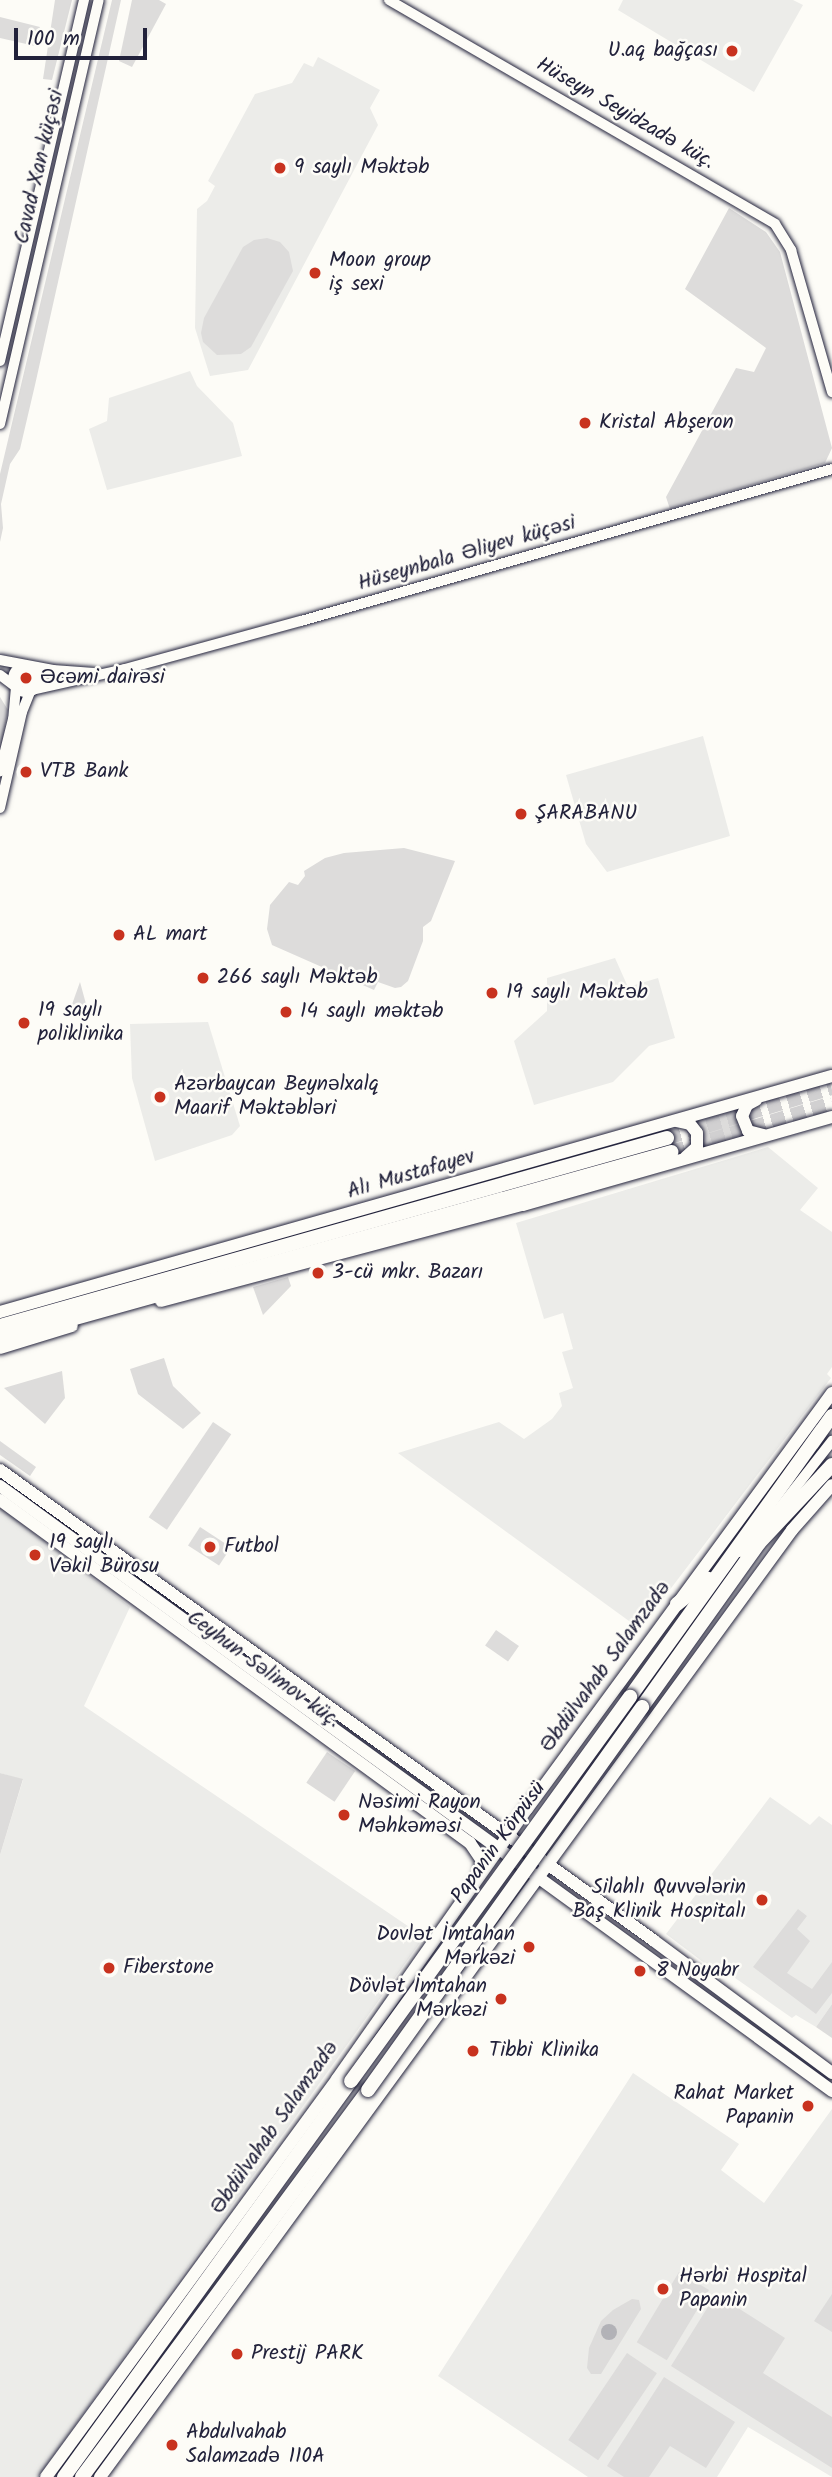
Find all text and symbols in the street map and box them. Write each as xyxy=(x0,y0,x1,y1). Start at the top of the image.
scale bar xyxy=(18,14,150,58)
text: 100 m xyxy=(27,23,80,56)
place label: U.aq bağçası xyxy=(608,38,718,64)
marker: U.aq bağçası xyxy=(724,43,740,59)
street label: Hüseyn Seyidzadə küç. xyxy=(531,53,719,175)
street label: Cavad Xan küçəsi xyxy=(10,87,70,247)
place label: 9 saylı Məktəb xyxy=(294,155,429,181)
marker: 9 saylı Məktəb xyxy=(272,160,288,176)
place label: Moon group iş sexi xyxy=(329,248,431,298)
marker: Moon group iş sexi xyxy=(307,265,323,281)
place label: Kristal Abşeron xyxy=(599,410,734,436)
marker: Kristal Abşeron xyxy=(577,415,593,431)
street label: Hüseynbala Əliyev küçəsi xyxy=(355,511,579,597)
place label: Əcəmi dairəsi xyxy=(40,665,165,691)
marker: Əcəmi dairəsi xyxy=(18,670,34,686)
place label: VTB Bank xyxy=(40,759,128,785)
marker: VTB Bank xyxy=(18,764,34,780)
place label: ŞARABANU xyxy=(535,801,637,827)
marker: ŞARABANU xyxy=(513,806,529,822)
place label: AL mart xyxy=(133,922,207,948)
marker: AL mart xyxy=(111,927,127,943)
place label: 266 saylı Məktəb xyxy=(217,965,378,991)
marker: 266 saylı Məktəb xyxy=(195,970,211,986)
place label: 19 saylı Məktəb xyxy=(506,980,648,1006)
marker: 19 saylı Məktəb xyxy=(484,985,500,1001)
place label: 19 saylı poliklinika xyxy=(38,998,124,1048)
place label: 14 saylı məktəb xyxy=(300,999,443,1025)
marker: 14 saylı məktəb xyxy=(278,1004,294,1020)
marker: 19 saylı poliklinika xyxy=(16,1015,32,1031)
place label: Azərbaycan Beynəlxalq Maarif Məktəbləri xyxy=(174,1072,379,1122)
marker: Azərbaycan Beynəlxalq Maarif Məktəbləri xyxy=(152,1089,168,1105)
street label: Alı Mustafayev xyxy=(344,1145,478,1205)
place label: 3-cü mkr. Bazarı xyxy=(332,1260,483,1286)
marker: 3-cü mkr. Bazarı xyxy=(310,1265,326,1281)
place label: 19 saylı Vəkil Bürosu xyxy=(49,1530,159,1580)
place label: Futbol xyxy=(224,1534,279,1560)
marker: Futbol xyxy=(202,1539,218,1555)
marker: 19 saylı Vəkil Bürosu xyxy=(27,1547,43,1563)
street label: Əbdülvahab Salamzadə xyxy=(535,1576,677,1758)
street label: Ceyhun Səlimov küç. xyxy=(181,1606,345,1734)
street label: Papanin Körpüsü xyxy=(446,1777,552,1909)
place label: Nəsimi Rayon Məhkəməsi xyxy=(358,1790,481,1840)
marker: Nəsimi Rayon Məhkəməsi xyxy=(336,1807,352,1823)
place label: Silahlı Quvvələrin Baş Klinik Hospitalı xyxy=(572,1875,746,1925)
marker: Silahlı Quvvələrin Baş Klinik Hospitalı xyxy=(752,1890,772,1910)
place label: Dovlət İmtahan Mərkəzi xyxy=(376,1922,515,1972)
marker: Dovlət İmtahan Mərkəzi xyxy=(521,1939,537,1955)
place label: Fiberstone xyxy=(123,1955,214,1981)
place label: 8 Noyabr xyxy=(656,1958,738,1984)
marker: Fiberstone xyxy=(101,1960,117,1976)
marker: 8 Noyabr xyxy=(630,1961,650,1981)
place label: Dövlət İmtahan Mərkəzi xyxy=(348,1974,487,2024)
marker: Dövlət İmtahan Mərkəzi xyxy=(493,1991,509,2007)
street label: Əbdülvahab Salamzadə xyxy=(206,2037,344,2219)
place label: Tibbi Klinika xyxy=(489,2038,599,2064)
marker: Tibbi Klinika xyxy=(463,2041,483,2061)
place label: Rahat Market Papanin xyxy=(673,2081,794,2131)
marker: Rahat Market Papanin xyxy=(800,2098,816,2114)
place label: Hərbi Hospital Papanin xyxy=(679,2264,807,2314)
marker: Hərbi Hospital Papanin xyxy=(653,2279,673,2299)
place label: Prestij PARK xyxy=(251,2341,363,2367)
marker: Prestij PARK xyxy=(229,2346,245,2362)
place label: Abdulvahab Salamzadə 110A xyxy=(186,2420,325,2470)
marker: Abdulvahab Salamzadə 110A xyxy=(164,2437,180,2453)

